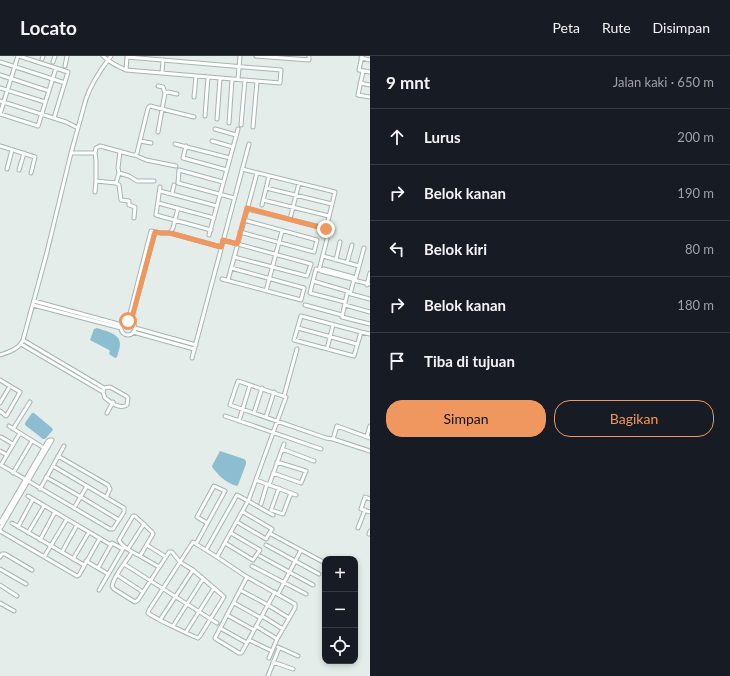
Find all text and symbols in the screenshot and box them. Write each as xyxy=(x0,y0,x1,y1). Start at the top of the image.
text: Locato xyxy=(20,16,77,39)
text: Peta xyxy=(553,19,580,36)
text: Rute xyxy=(602,19,631,36)
text: Disimpan xyxy=(653,19,710,36)
text: 9 mnt xyxy=(386,72,430,93)
text: Jalan kaki · 650 m xyxy=(613,74,714,90)
icon: ahead xyxy=(386,126,408,148)
text: Lurus xyxy=(424,128,461,146)
text: 200 m xyxy=(677,129,714,145)
icon: right xyxy=(386,182,408,204)
text: Belok kanan xyxy=(424,184,506,202)
text: 190 m xyxy=(677,185,714,201)
route end xyxy=(317,220,335,238)
icon: left xyxy=(386,238,408,260)
text: Belok kiri xyxy=(424,240,487,258)
text: 80 m xyxy=(685,241,714,257)
icon: right xyxy=(386,294,408,316)
text: Belok kanan xyxy=(424,296,506,314)
text: 180 m xyxy=(677,297,714,313)
route start xyxy=(119,312,137,330)
icon: arrive xyxy=(386,350,408,372)
text: Tiba di tujuan xyxy=(424,352,515,370)
button: Simpan xyxy=(386,400,546,437)
button: Bagikan xyxy=(554,400,714,437)
map controls xyxy=(322,556,358,664)
button: + xyxy=(322,556,358,592)
button: − xyxy=(322,592,358,628)
button: locate xyxy=(322,628,358,664)

